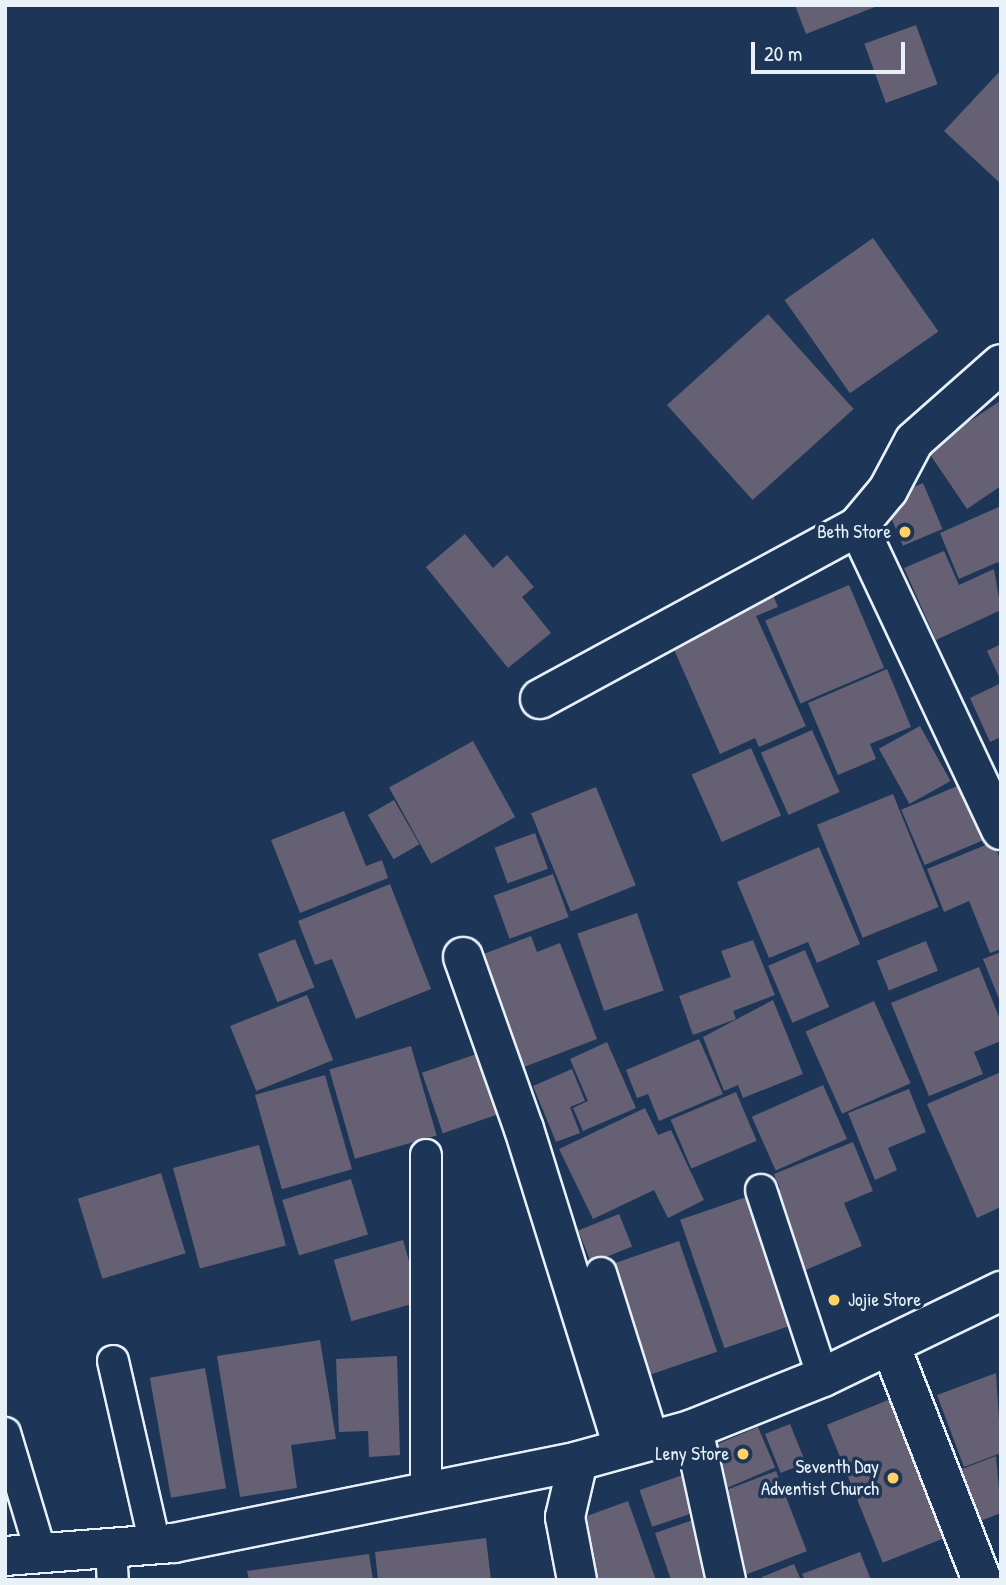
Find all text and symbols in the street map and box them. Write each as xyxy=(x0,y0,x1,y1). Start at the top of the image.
scale bar xyxy=(754,28,908,72)
text: 20 m xyxy=(764,39,802,68)
place label: Beth Store xyxy=(817,521,891,543)
marker: Beth Store xyxy=(897,524,913,540)
place label: Jojie Store xyxy=(848,1289,921,1311)
marker: Jojie Store xyxy=(826,1292,842,1308)
place label: Leny Store xyxy=(656,1443,729,1465)
marker: Leny Store xyxy=(735,1446,751,1462)
place label: Seventh Day Adventist Church xyxy=(761,1456,879,1500)
marker: Seventh Day Adventist Church xyxy=(885,1470,901,1486)

